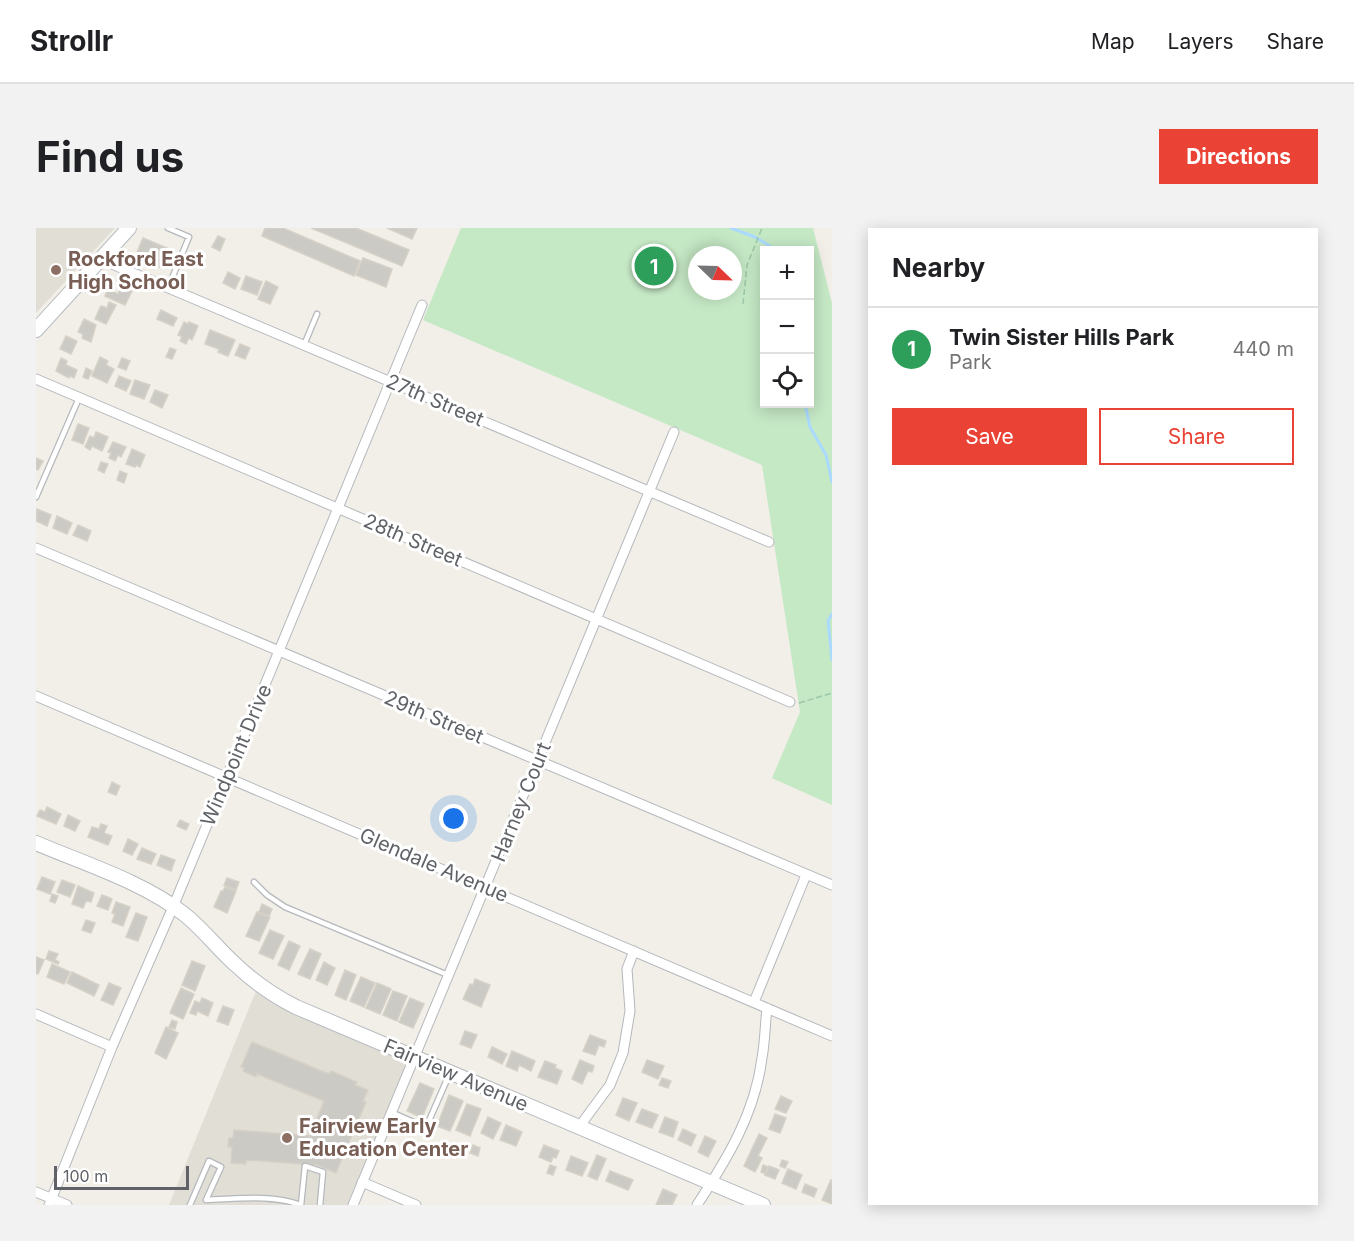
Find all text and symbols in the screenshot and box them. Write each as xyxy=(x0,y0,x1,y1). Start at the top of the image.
text: Strollr xyxy=(30,24,113,58)
text: Map xyxy=(1091,29,1135,54)
text: Layers xyxy=(1168,29,1234,54)
text: Share xyxy=(1267,29,1324,54)
button: Directions xyxy=(1159,129,1318,184)
text: Find us xyxy=(36,131,184,182)
pin: 1 xyxy=(634,243,674,288)
north arrow xyxy=(688,246,742,300)
map controls xyxy=(760,246,814,408)
button: + xyxy=(760,246,814,300)
place label: Rockford East High School xyxy=(68,247,204,294)
text: Nearby xyxy=(892,252,985,283)
marker: Rockford East High School xyxy=(49,263,63,277)
button: − xyxy=(760,300,814,354)
text: Twin Sister Hills Park xyxy=(949,324,1174,350)
text: 1 xyxy=(907,337,916,361)
text: 440 m xyxy=(1232,337,1294,361)
text: Park xyxy=(949,350,992,374)
button: locate xyxy=(760,354,814,408)
street label: 27th Street xyxy=(382,369,488,432)
button: Save xyxy=(892,408,1087,465)
button: Share xyxy=(1099,408,1294,465)
street label: 28th Street xyxy=(360,508,466,572)
street label: Windpoint Drive xyxy=(195,681,277,829)
street label: 29th Street xyxy=(381,685,488,749)
street label: Harney Court xyxy=(486,738,556,865)
your location xyxy=(439,804,468,833)
street label: Glendale Avenue xyxy=(356,823,512,907)
street label: Fairview Avenue xyxy=(380,1034,532,1116)
place label: Fairview Early Education Center xyxy=(299,1114,468,1161)
marker: Fairview Early Education Center xyxy=(280,1131,294,1145)
scale bar xyxy=(54,1163,189,1190)
text: 100 m xyxy=(63,1166,108,1186)

